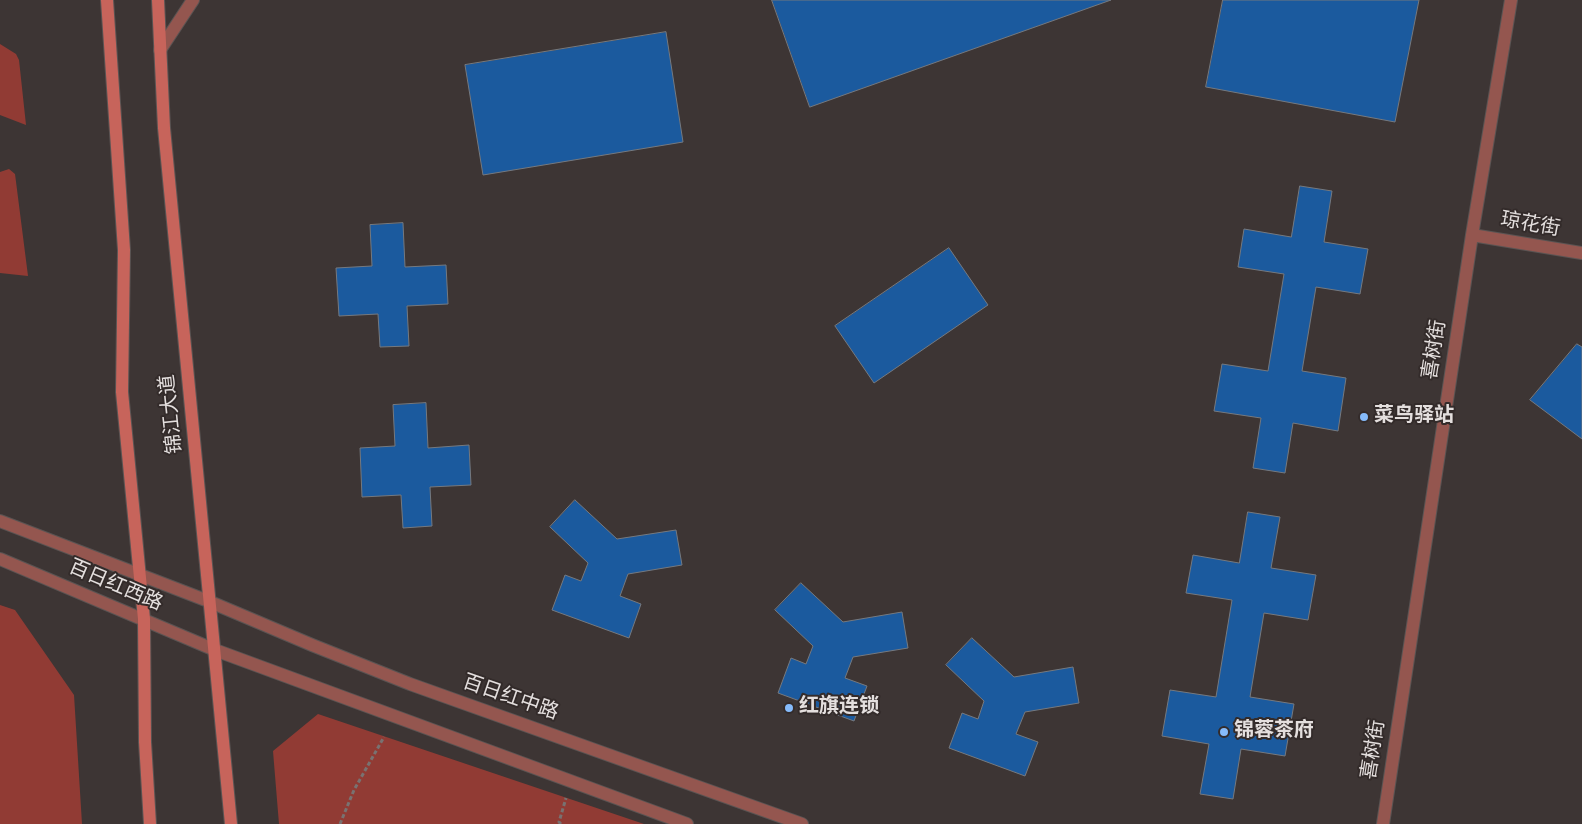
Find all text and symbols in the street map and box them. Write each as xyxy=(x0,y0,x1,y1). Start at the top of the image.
street label: 琼花街 xyxy=(1498,209,1562,243)
street label: 喜树街 xyxy=(1419,318,1453,382)
street label: 锦江大道 xyxy=(157,373,189,455)
place label: 菜鸟驿站 xyxy=(1374,405,1454,429)
marker: 菜鸟驿站 xyxy=(1358,411,1370,423)
street label: 百日红西路 xyxy=(64,556,166,618)
street label: 百日红中路 xyxy=(459,671,561,727)
place label: 红旗连锁 xyxy=(799,696,879,720)
marker: 红旗连锁 xyxy=(783,702,795,714)
street label: 喜树街 xyxy=(1358,718,1392,782)
place label: 锦蓉茶府 xyxy=(1234,720,1314,744)
marker: 锦蓉茶府 xyxy=(1218,726,1230,738)

